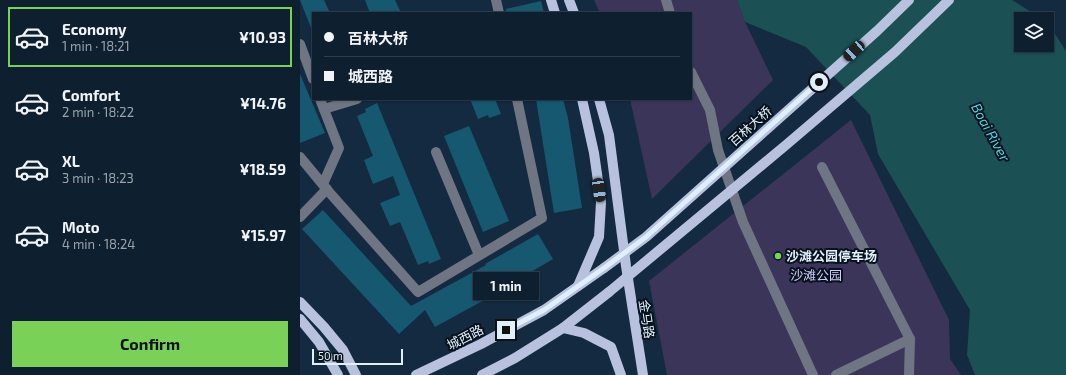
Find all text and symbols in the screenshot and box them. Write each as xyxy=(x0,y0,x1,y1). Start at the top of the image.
map controls xyxy=(1014,12,1054,52)
button: layers xyxy=(1014,12,1054,52)
icon: car xyxy=(14,19,50,55)
text: Economy xyxy=(62,20,127,38)
text: ¥10.93 xyxy=(239,28,286,46)
text: 百林大桥 xyxy=(348,29,408,47)
text: 1 min · 18:21 xyxy=(62,38,130,54)
car xyxy=(841,39,867,63)
text: 城西路 xyxy=(348,67,393,85)
route start xyxy=(810,73,828,91)
icon: car xyxy=(14,85,50,121)
text: Comfort xyxy=(62,86,120,104)
text: ¥14.76 xyxy=(240,94,286,112)
water label: Boai River xyxy=(968,100,1014,164)
street label: 百林大桥 xyxy=(725,103,775,149)
text: 2 min · 18:22 xyxy=(62,104,134,120)
icon: car xyxy=(14,151,50,187)
text: XL xyxy=(62,152,80,170)
text: ¥18.59 xyxy=(239,160,286,178)
text: 3 min · 18:23 xyxy=(62,170,134,186)
car xyxy=(591,177,607,203)
icon: car xyxy=(14,217,50,253)
text: Moto xyxy=(62,218,100,236)
text: ¥15.97 xyxy=(241,226,286,244)
text: 4 min · 18:24 xyxy=(62,236,135,252)
place label: 沙滩公园停车场 xyxy=(786,248,877,264)
marker: 沙滩公园停车场 xyxy=(773,251,783,261)
park label: 沙滩公园 xyxy=(790,267,842,283)
callout: 1 min xyxy=(473,272,539,300)
text: 1 min xyxy=(490,278,522,294)
street label: 金马路 xyxy=(636,298,658,340)
button: Confirm xyxy=(12,321,288,367)
street label: 城西路 xyxy=(444,321,486,353)
route end xyxy=(497,321,515,339)
scale bar xyxy=(312,347,403,366)
text: 50 m xyxy=(318,349,343,362)

